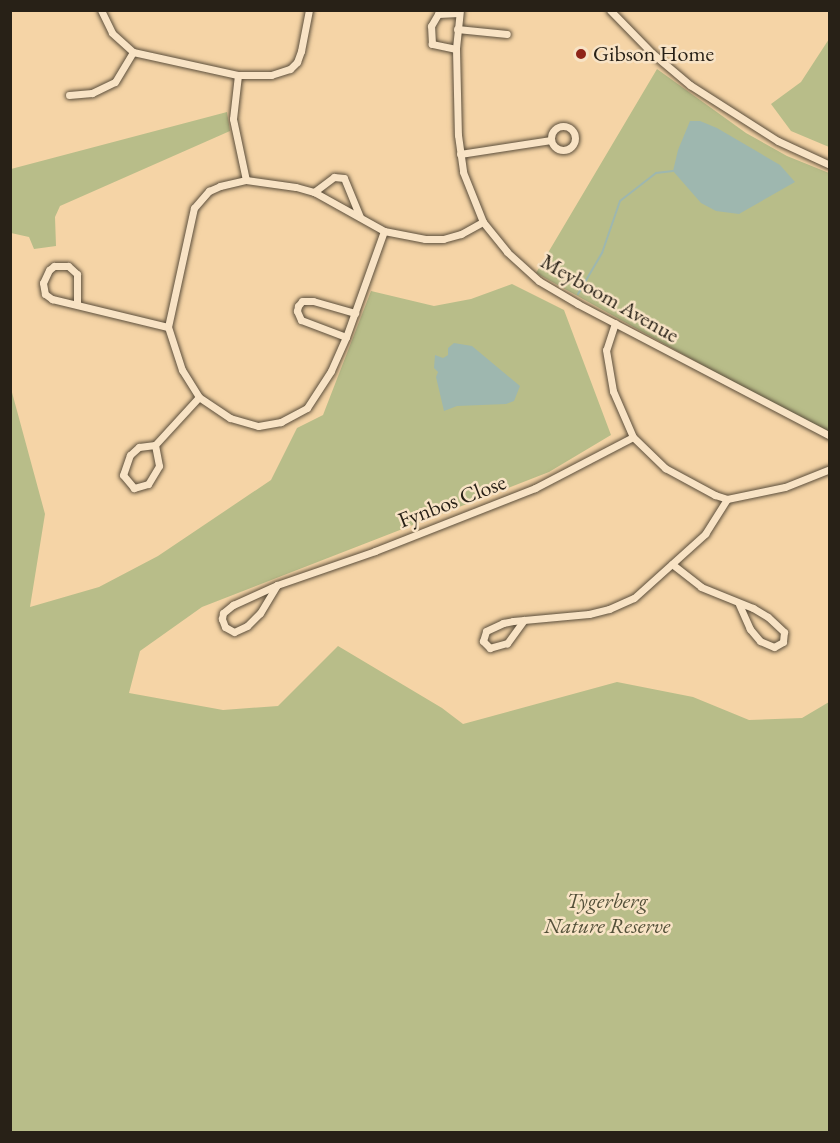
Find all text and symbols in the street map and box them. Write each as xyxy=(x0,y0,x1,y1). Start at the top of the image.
place label: Gibson Home xyxy=(593,41,714,67)
marker: Gibson Home xyxy=(574,47,588,61)
street label: Meyboom Avenue xyxy=(536,248,684,348)
street label: Fynbos Close xyxy=(394,468,510,534)
park label: Tygerberg Nature Reserve xyxy=(544,887,670,938)

